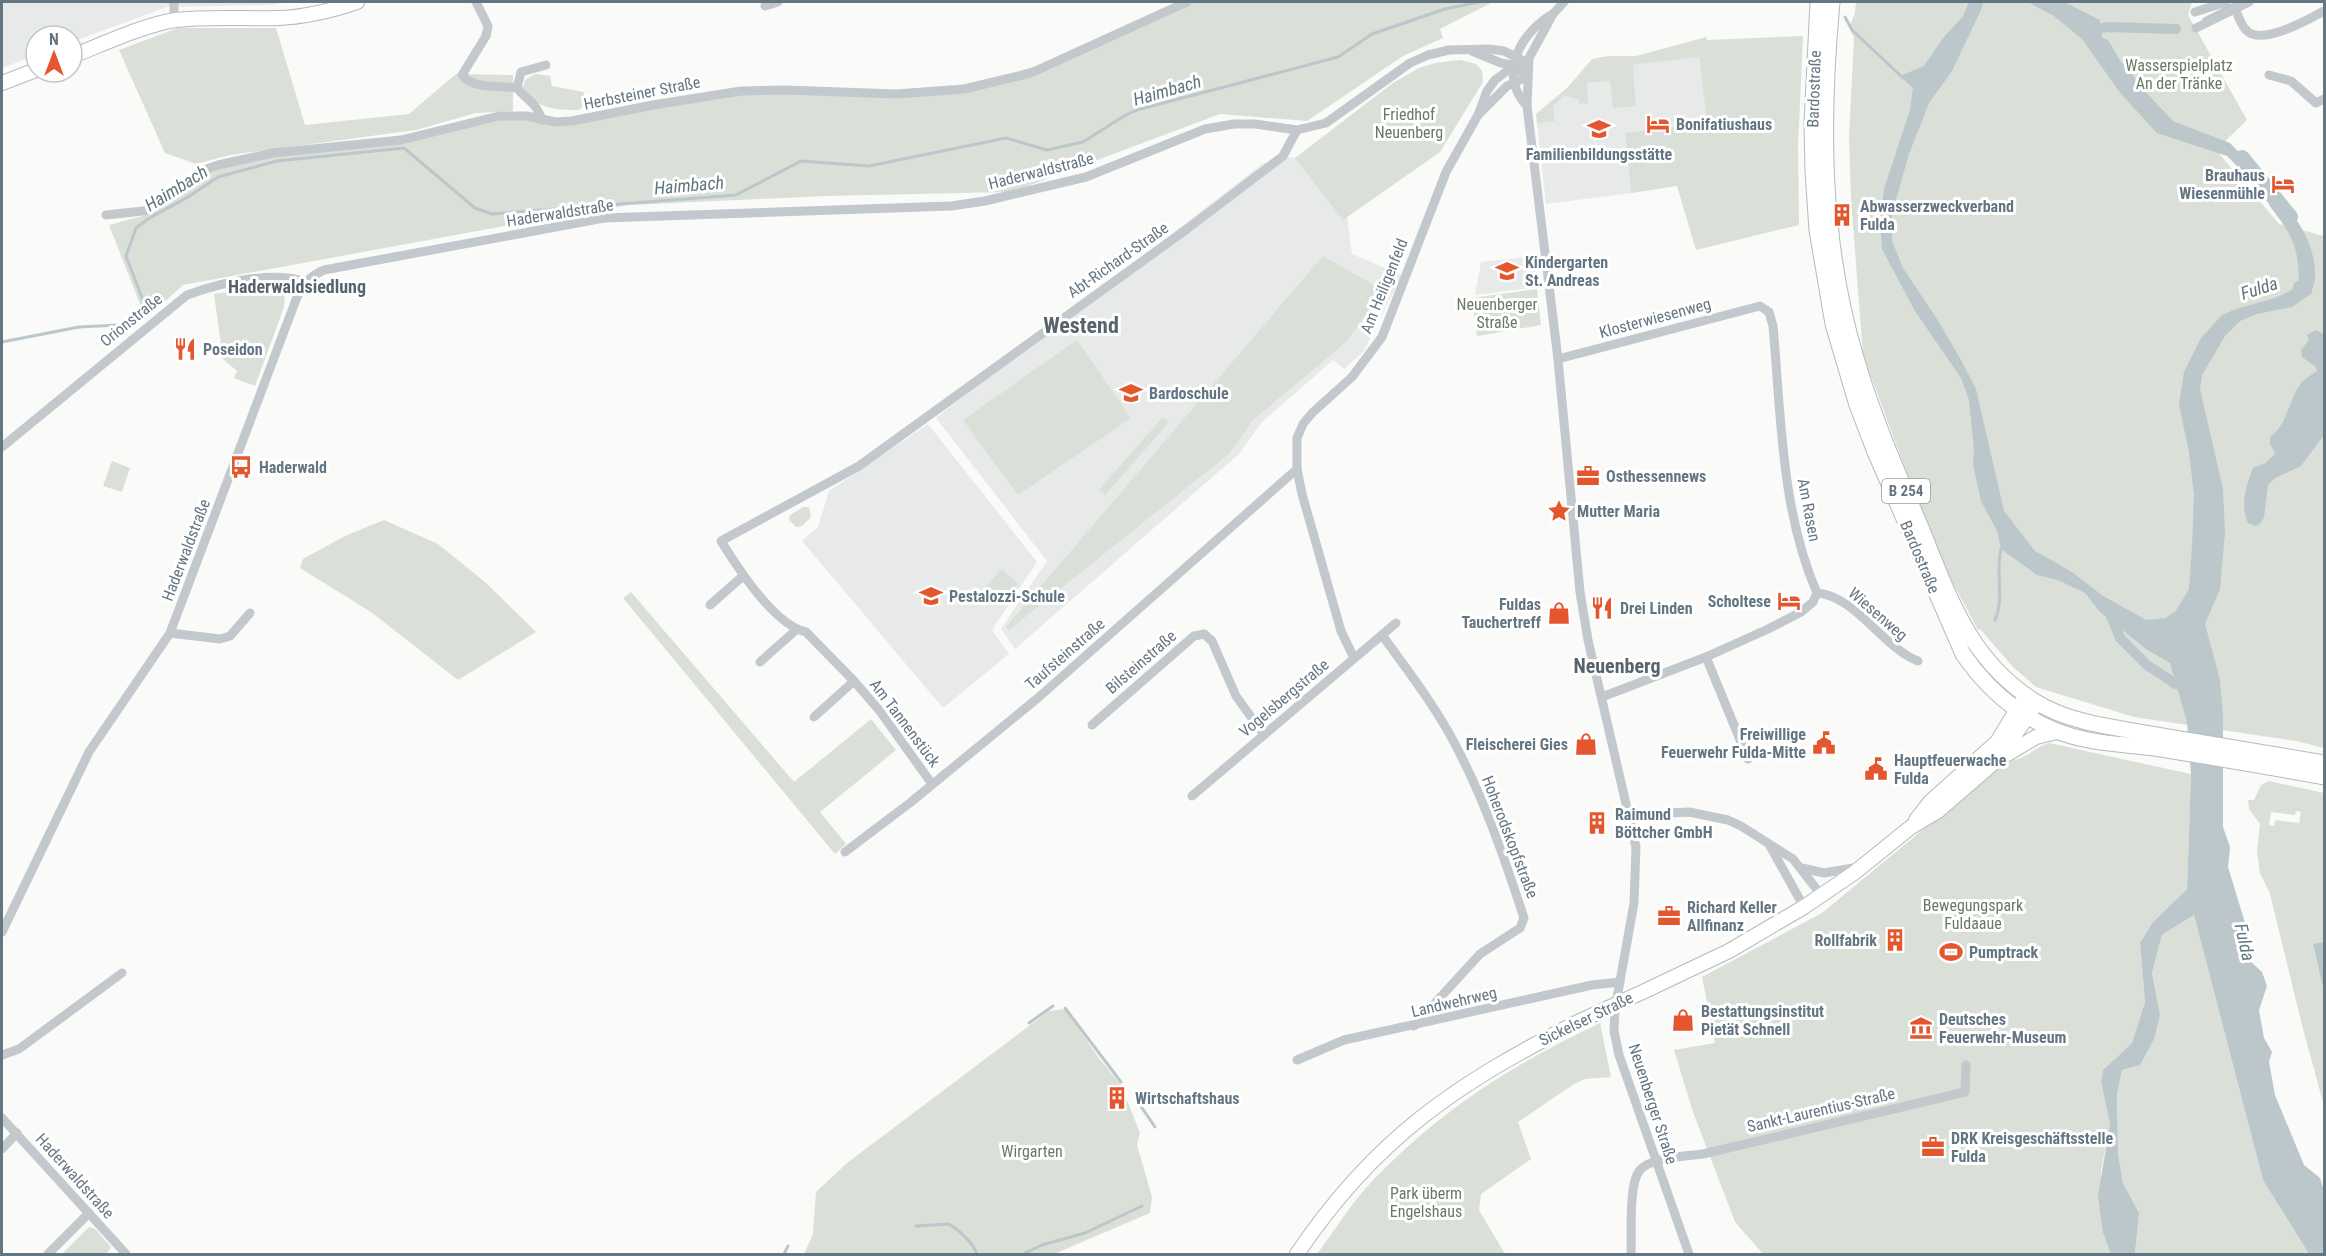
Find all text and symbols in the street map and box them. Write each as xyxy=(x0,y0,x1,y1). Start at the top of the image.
north arrow xyxy=(24,24,84,84)
text: N xyxy=(49,30,59,49)
street label: Bardostraße xyxy=(1803,50,1825,128)
park label: Wasserspielplatz An der Tränke xyxy=(2125,56,2233,93)
water label: Haimbach xyxy=(1131,70,1203,110)
street label: Herbsteiner Straße xyxy=(582,72,702,114)
park label: Friedhof Neuenberg xyxy=(1375,105,1443,142)
hotel icon: Bonifatiushaus xyxy=(1645,111,1671,137)
place label: Bonifatiushaus xyxy=(1676,115,1772,134)
school or university icon: Familienbildungsstätte xyxy=(1586,116,1612,142)
place label: Familienbildungsstätte xyxy=(1526,145,1673,164)
street label: Haderwaldstraße xyxy=(986,149,1096,193)
water label: Haimbach xyxy=(141,161,211,215)
place label: Brauhaus Wiesenmühle xyxy=(2179,166,2265,203)
water label: Haimbach xyxy=(653,171,725,199)
hotel icon: Brauhaus Wiesenmühle xyxy=(2270,171,2296,197)
street label: Haderwaldstraße xyxy=(505,195,615,231)
place label: Abwasserzweckverband Fulda xyxy=(1860,197,2014,234)
building icon: Abwasserzweckverband Fulda xyxy=(1829,202,1855,228)
street label: Abt-Richard-Straße xyxy=(1064,218,1172,302)
street label: Am Heiligenfeld xyxy=(1356,236,1412,336)
place label: Kindergarten St. Andreas xyxy=(1525,253,1608,290)
school or university icon: Kindergarten St. Andreas xyxy=(1494,258,1520,284)
water label: Fulda xyxy=(2238,272,2280,304)
district label: Haderwaldsiedlung xyxy=(228,276,366,297)
street label: Orionstraße xyxy=(96,289,166,351)
street label: Klosterwiesenweg xyxy=(1597,294,1713,342)
park label: Neuenberger Straße xyxy=(1457,295,1538,332)
district label: Westend xyxy=(1043,313,1119,338)
restaurant icon: Poseidon xyxy=(172,336,198,362)
place label: Poseidon xyxy=(203,340,263,359)
school or university icon: Bardoschule xyxy=(1118,380,1144,406)
place label: Bardoschule xyxy=(1149,384,1229,403)
bus stop icon: Haderwald xyxy=(228,454,254,480)
place label: Haderwald xyxy=(259,458,327,477)
office icon: Osthessennews xyxy=(1575,463,1601,489)
place label: Osthessennews xyxy=(1606,467,1706,486)
street label: Am Rasen xyxy=(1794,477,1824,543)
road number: B 254 xyxy=(1882,479,1930,503)
street label: Haderwaldstraße xyxy=(158,496,214,604)
place icon: Mutter Maria xyxy=(1546,498,1572,524)
place label: Mutter Maria xyxy=(1577,502,1660,521)
street label: Bardostraße xyxy=(1896,518,1944,596)
school or university icon: Pestalozzi-Schule xyxy=(918,583,944,609)
street label: Wiesenweg xyxy=(1845,583,1911,645)
place label: Pestalozzi-Schule xyxy=(949,587,1065,606)
hotel icon: Scholtese xyxy=(1776,588,1802,614)
place label: Scholtese xyxy=(1708,592,1771,611)
place label: Fuldas Tauchertreff xyxy=(1461,595,1542,632)
restaurant icon: Drei Linden xyxy=(1589,595,1615,621)
place label: Drei Linden xyxy=(1620,599,1693,618)
shop icon: Fuldas Tauchertreff xyxy=(1546,600,1572,626)
street label: Taufsteinstraße xyxy=(1021,614,1109,694)
street label: Bilsteinstraße xyxy=(1102,626,1180,698)
district label: Neuenberg xyxy=(1573,654,1661,678)
street label: Vogelsbergstraße xyxy=(1235,655,1333,741)
street label: Am Tannenstück xyxy=(866,675,945,771)
place label: Freiwillige Feuerwehr Fulda-Mitte xyxy=(1661,725,1806,762)
public building icon: Freiwillige Feuerwehr Fulda-Mitte xyxy=(1811,730,1837,756)
shop icon: Fleischerei Gies xyxy=(1573,731,1599,757)
place label: Fleischerei Gies xyxy=(1466,735,1568,754)
place label: Hauptfeuerwache Fulda xyxy=(1894,751,2007,788)
public building icon: Hauptfeuerwache Fulda xyxy=(1863,756,1889,782)
street label: Hoherodskopfstraße xyxy=(1478,773,1542,901)
place label: Raimund Böttcher GmbH xyxy=(1615,805,1713,842)
building icon: Raimund Böttcher GmbH xyxy=(1584,810,1610,836)
park label: Bewegungspark Fuldaaue xyxy=(1923,896,2024,933)
place label: Richard Keller Allfinanz xyxy=(1687,898,1777,935)
office icon: Richard Keller Allfinanz xyxy=(1656,903,1682,929)
water label: Fulda xyxy=(2231,921,2259,963)
building icon: Rollfabrik xyxy=(1882,927,1908,953)
place label: Rollfabrik xyxy=(1814,931,1877,950)
sports icon: Pumptrack xyxy=(1938,939,1964,965)
place label: Pumptrack xyxy=(1969,943,2039,962)
street label: Landwehrweg xyxy=(1409,983,1499,1021)
street label: Sickelser Straße xyxy=(1536,988,1636,1050)
place label: Bestattungsinstitut Pietät Schnell xyxy=(1701,1002,1824,1039)
shop icon: Bestattungsinstitut Pietät Schnell xyxy=(1670,1007,1696,1033)
place label: Deutsches Feuerwehr-Museum xyxy=(1939,1010,2067,1047)
museum icon: Deutsches Feuerwehr-Museum xyxy=(1908,1015,1934,1041)
street label: Neuenberger Straße xyxy=(1625,1041,1681,1167)
street label: Sankt-Laurentius-Straße xyxy=(1745,1084,1897,1136)
building icon: Wirtschaftshaus xyxy=(1104,1085,1130,1111)
place label: Wirtschaftshaus xyxy=(1135,1089,1240,1108)
place label: DRK Kreisgeschäftsstelle Fulda xyxy=(1951,1129,2113,1166)
street label: Haderwaldstraße xyxy=(32,1130,118,1222)
office icon: DRK Kreisgeschäftsstelle Fulda xyxy=(1920,1134,1946,1160)
park label: Wirgarten xyxy=(1001,1142,1063,1161)
park label: Park überm Engelshaus xyxy=(1390,1184,1462,1221)

